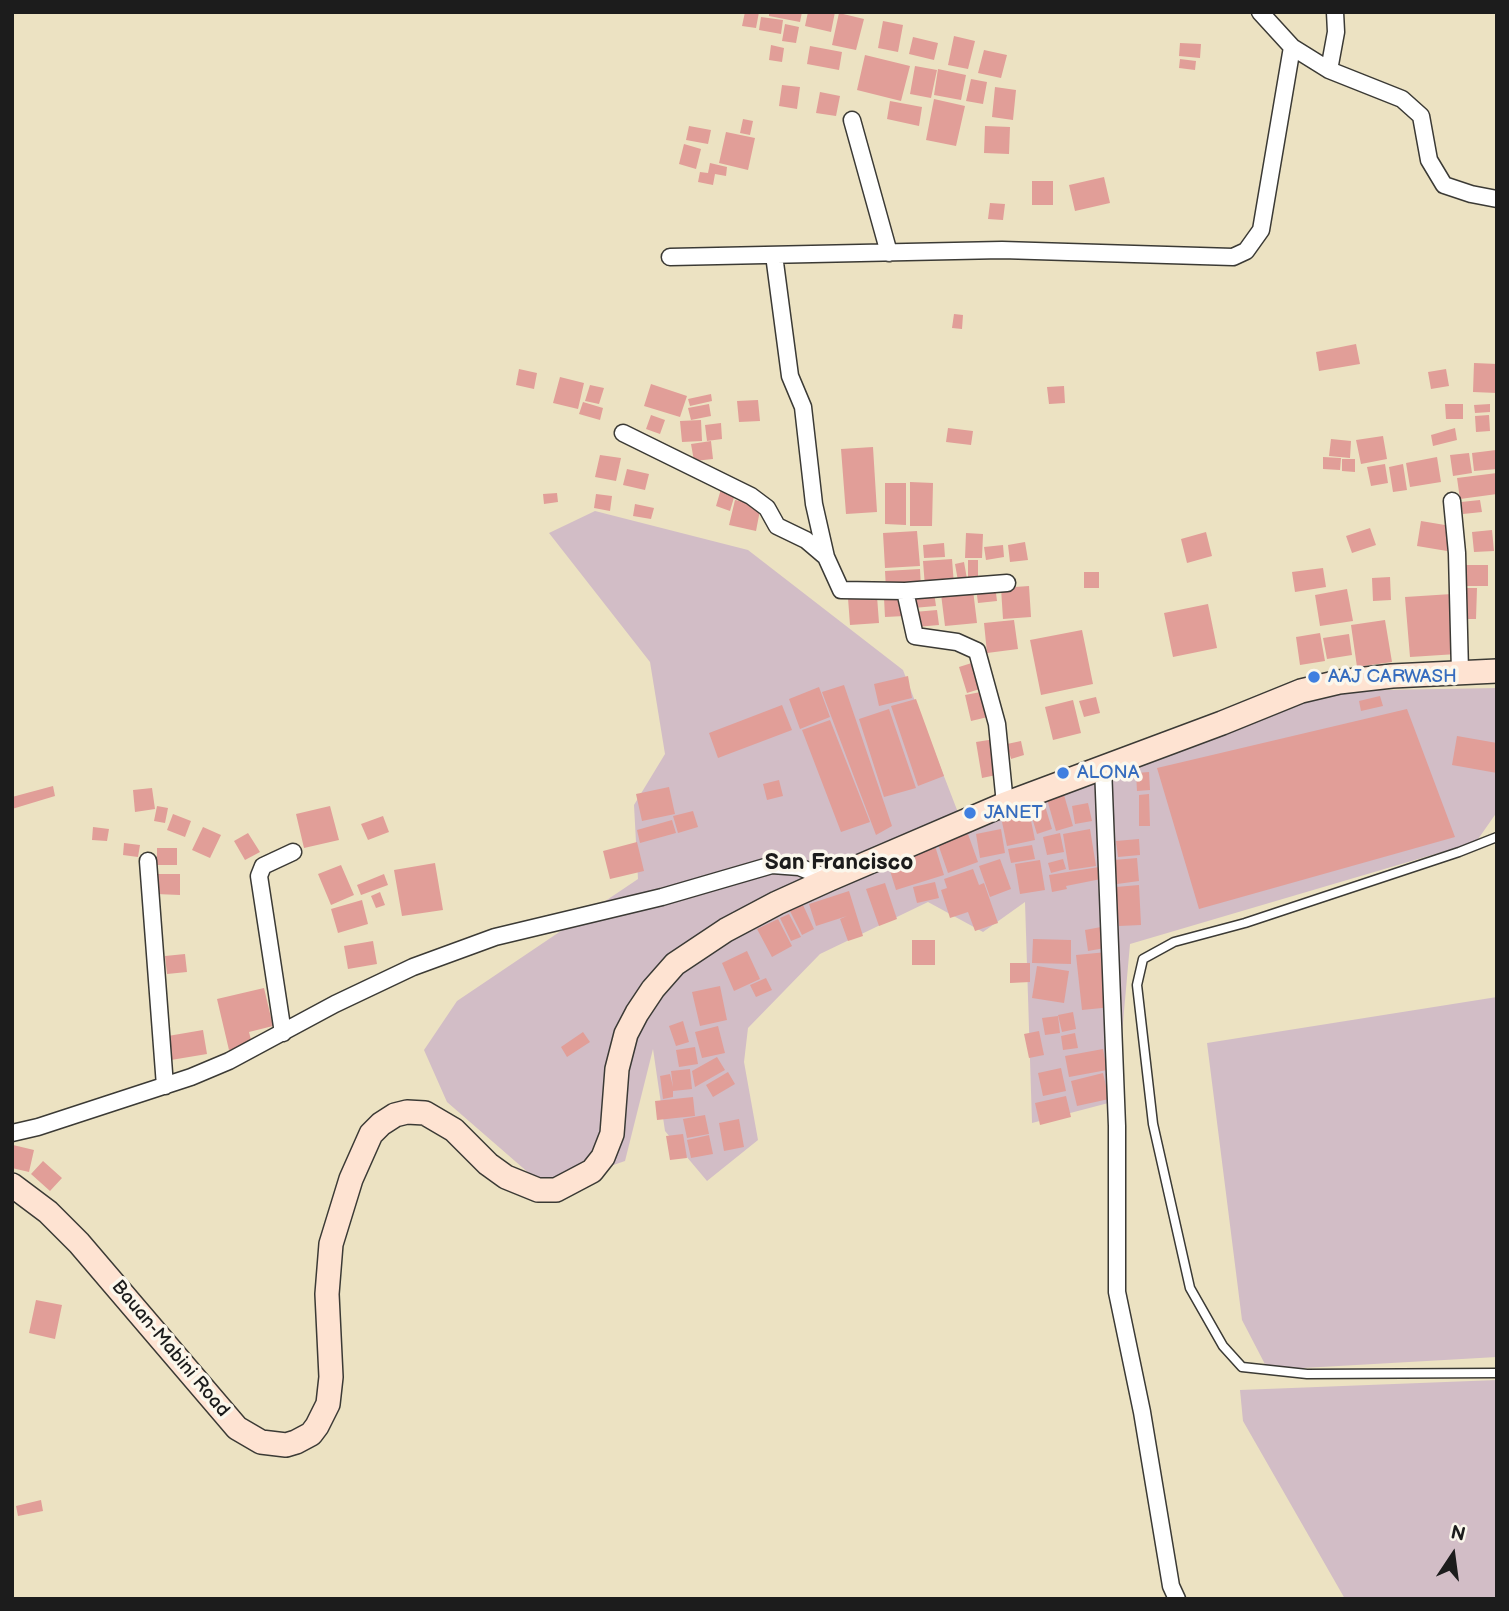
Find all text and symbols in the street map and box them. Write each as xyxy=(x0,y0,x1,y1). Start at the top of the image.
place label: AAJ CARWASH xyxy=(1328,666,1457,688)
marker: AAJ CARWASH xyxy=(1306,669,1322,685)
place label: ALONA xyxy=(1077,762,1139,784)
marker: ALONA xyxy=(1055,765,1071,781)
place label: JANET xyxy=(984,802,1043,824)
marker: JANET xyxy=(962,805,978,821)
district label: San Francisco xyxy=(765,849,913,877)
street label: Bauan-Mabini Road xyxy=(106,1276,234,1422)
north arrow xyxy=(1418,1520,1488,1590)
text: N xyxy=(1448,1521,1467,1547)

